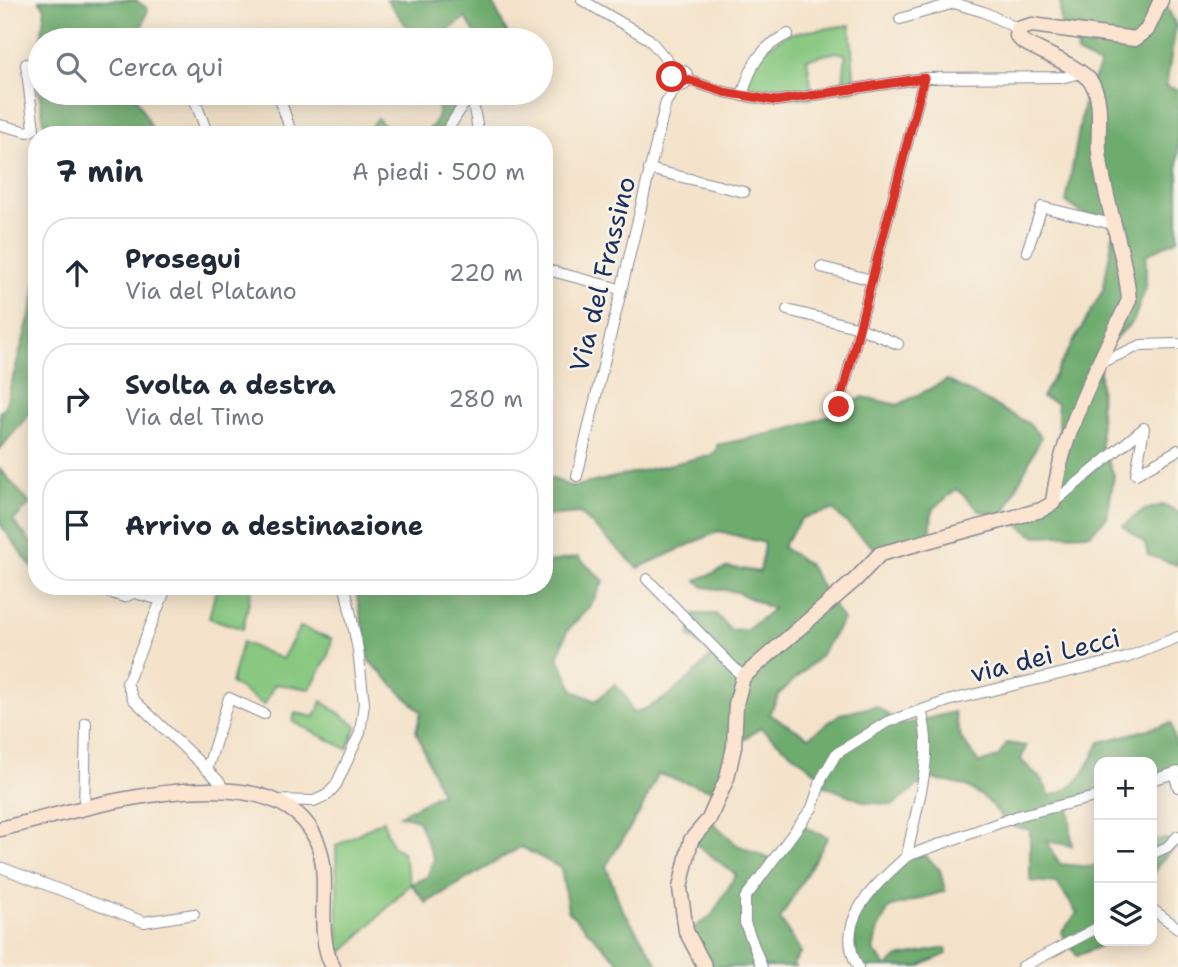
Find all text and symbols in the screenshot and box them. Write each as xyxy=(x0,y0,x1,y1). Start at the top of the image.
search box xyxy=(28,28,553,105)
icon: search xyxy=(52,48,90,86)
text: Cerca qui xyxy=(108,49,224,84)
route start xyxy=(656,61,687,92)
text: 7 min xyxy=(56,151,143,192)
text: A piedi · 500 m xyxy=(352,157,525,187)
street label: Via del Frassino xyxy=(561,173,643,375)
text: Prosegui xyxy=(125,241,241,276)
icon: ahead xyxy=(58,254,96,292)
text: 220 m xyxy=(449,258,523,288)
text: Via del Platano xyxy=(125,276,297,306)
text: Svolta a destra xyxy=(125,367,336,402)
icon: right xyxy=(58,380,96,418)
text: 280 m xyxy=(448,384,523,414)
route end xyxy=(823,391,854,422)
text: Via del Timo xyxy=(125,402,264,432)
icon: arrive xyxy=(58,506,96,544)
text: Arrivo a destinazione xyxy=(125,508,423,543)
street label: via dei Lecci xyxy=(966,619,1124,691)
map controls xyxy=(1094,757,1157,946)
button: + xyxy=(1094,757,1157,820)
button: − xyxy=(1094,820,1157,883)
button: layers xyxy=(1094,883,1157,946)

